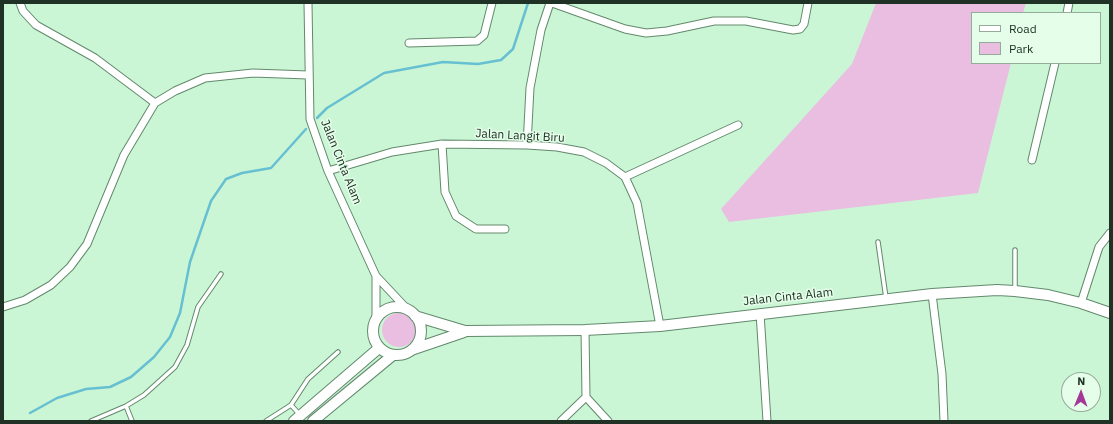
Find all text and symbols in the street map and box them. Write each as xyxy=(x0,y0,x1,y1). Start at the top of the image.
legend xyxy=(971,12,1101,64)
text: Road xyxy=(1009,21,1037,36)
text: Park xyxy=(1009,41,1033,56)
street label: Jalan Cinta Alam xyxy=(317,117,365,207)
street label: Jalan Langit Biru xyxy=(475,126,565,146)
street label: Jalan Cinta Alam xyxy=(742,285,834,309)
north arrow xyxy=(1061,372,1101,412)
text: N xyxy=(1077,374,1085,388)

